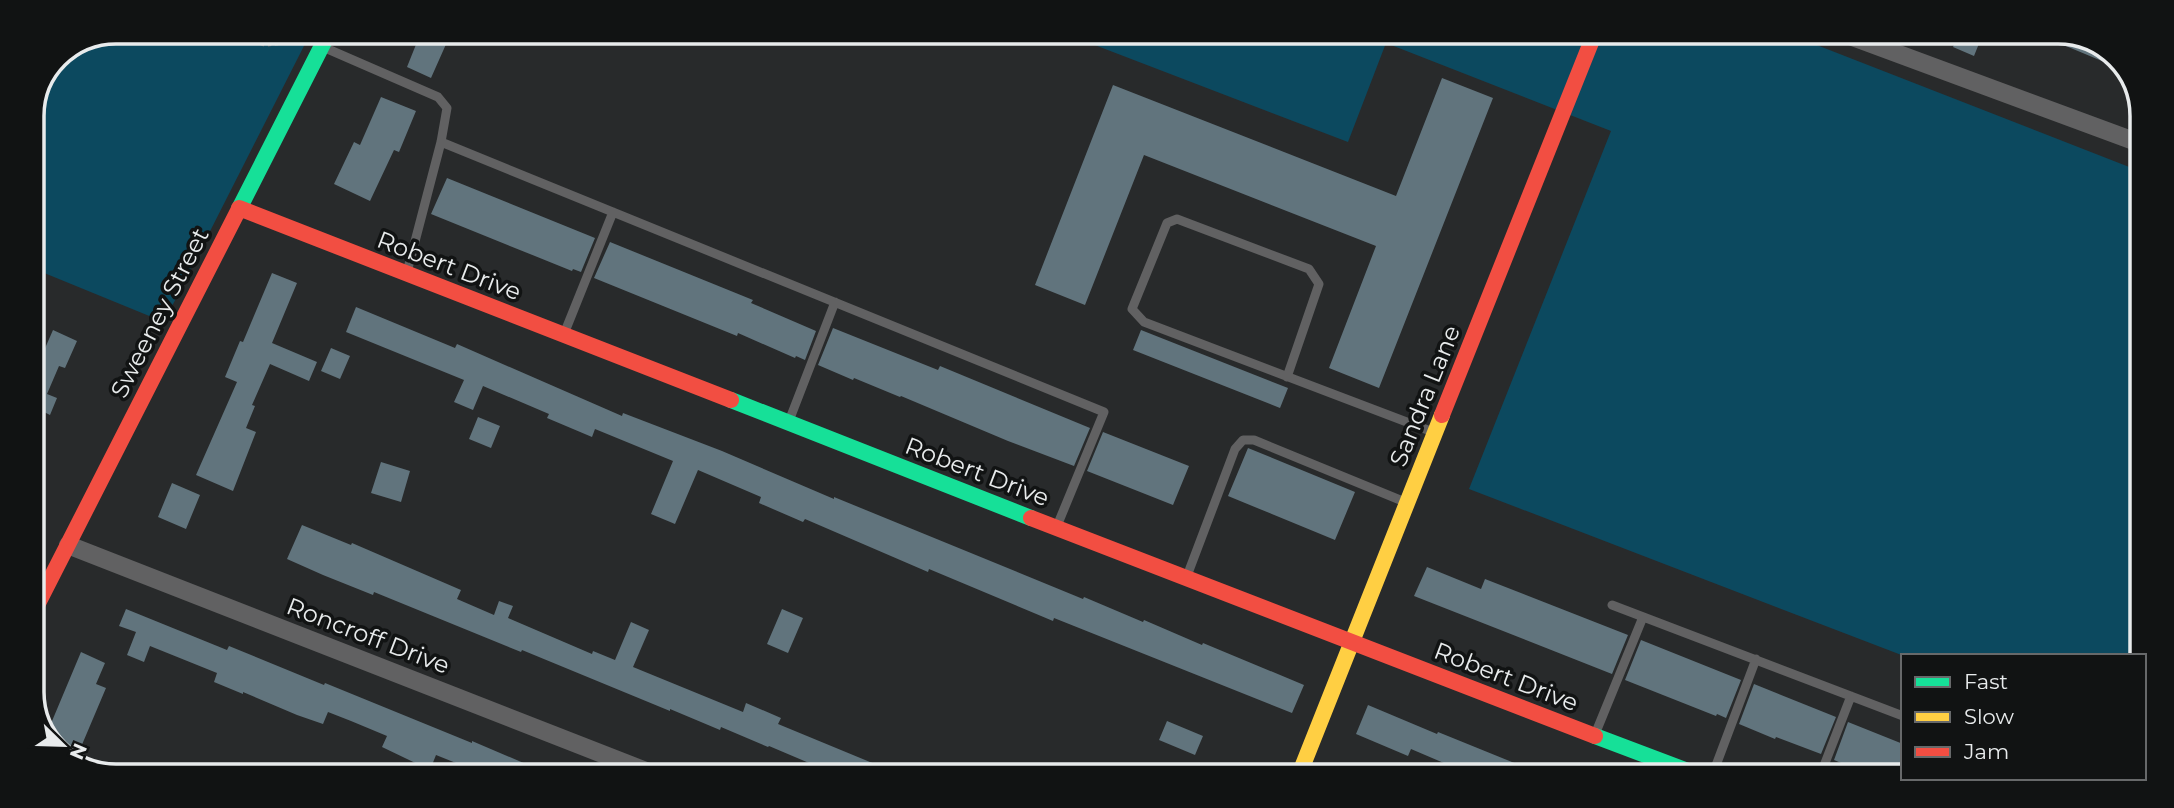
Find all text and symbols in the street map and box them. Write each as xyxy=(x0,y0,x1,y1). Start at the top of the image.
street label: Sweeney Street xyxy=(104,223,215,403)
street label: Robert Drive xyxy=(373,225,525,306)
street label: Sandra Lane xyxy=(1383,321,1466,471)
street label: Robert Drive xyxy=(901,431,1053,512)
street label: Roncroff Drive xyxy=(283,591,454,680)
street label: Robert Drive xyxy=(1430,636,1582,717)
legend xyxy=(1901,654,2146,780)
text: Fast xyxy=(1964,669,2008,694)
text: Slow xyxy=(1964,704,2014,729)
north arrow xyxy=(28,710,98,780)
text: Jam xyxy=(1963,739,2009,764)
text: N xyxy=(65,740,92,763)

